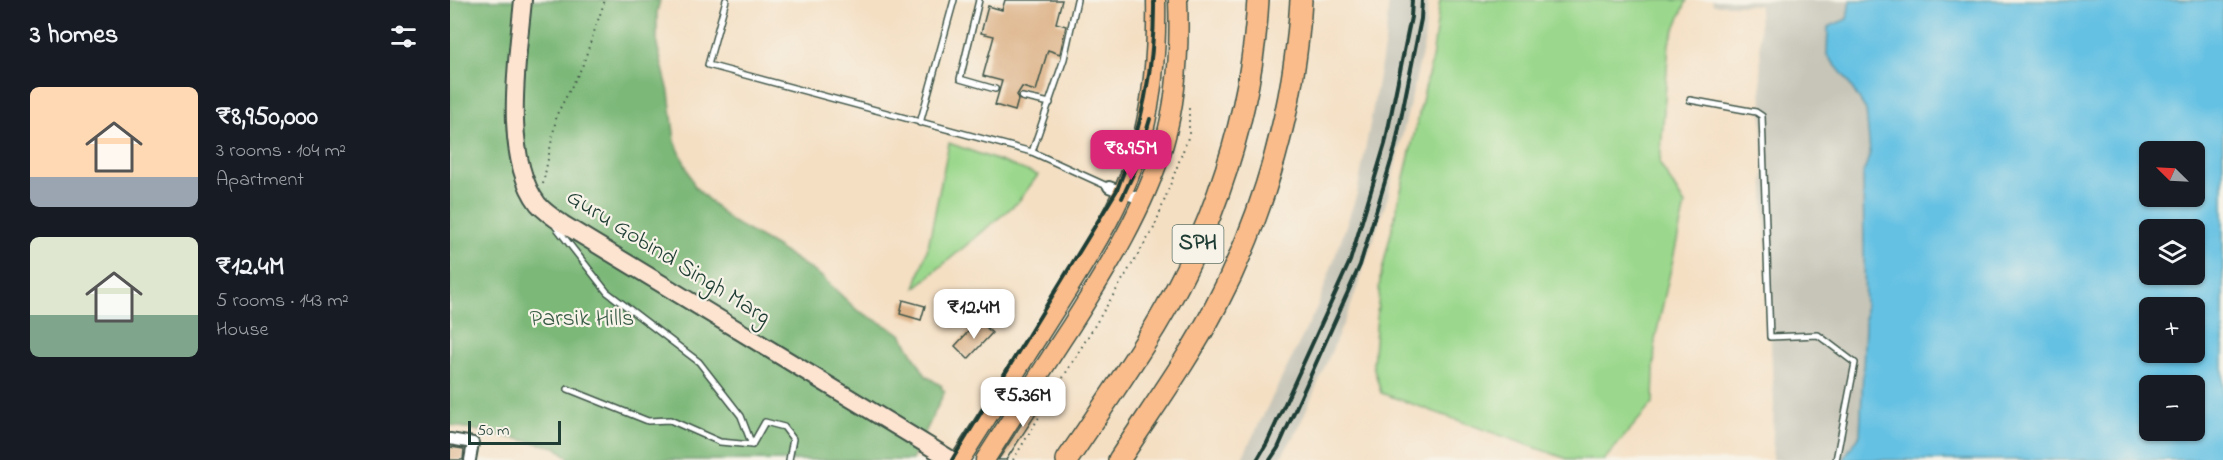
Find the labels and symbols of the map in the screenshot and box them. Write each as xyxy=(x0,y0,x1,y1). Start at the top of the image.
pin: ₹8.95M xyxy=(1082,130,1180,181)
north arrow xyxy=(2139,141,2205,207)
street label: Guru Gobind Singh Marg xyxy=(559,181,777,335)
road number: SPH xyxy=(1172,225,1224,263)
pin: ₹12.4M xyxy=(925,289,1023,340)
park label: Parsik Hills xyxy=(530,302,634,337)
pin: ₹5.36M xyxy=(974,377,1072,428)
scale bar xyxy=(468,418,561,446)

